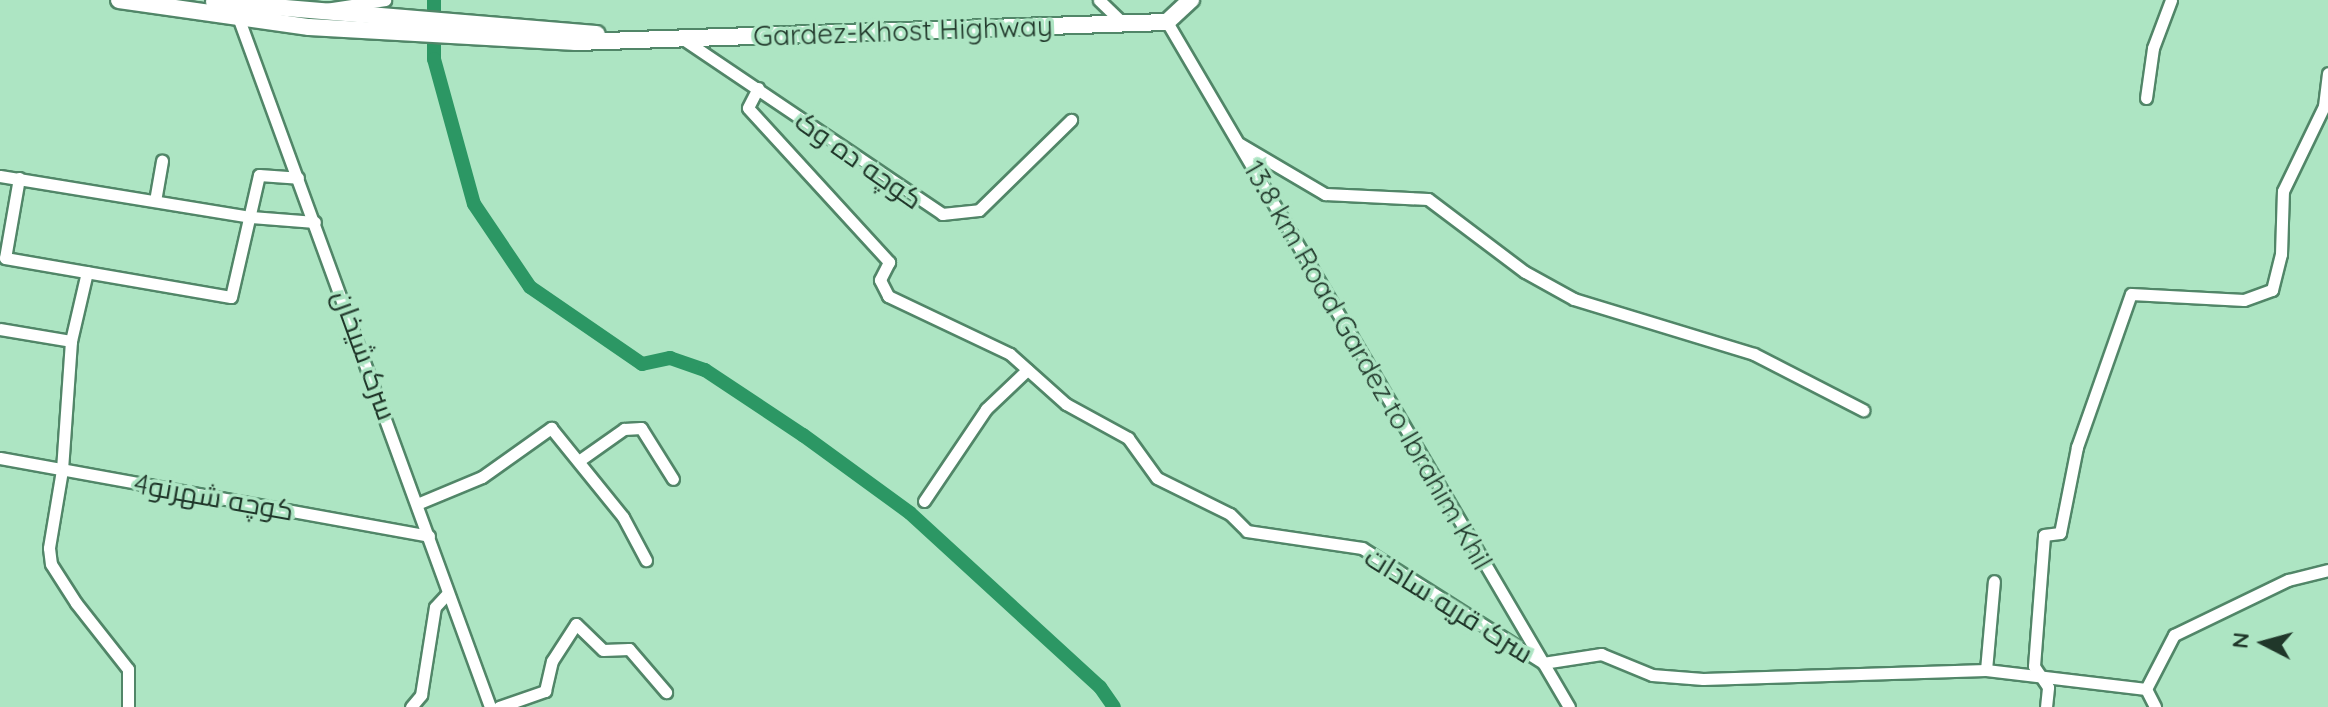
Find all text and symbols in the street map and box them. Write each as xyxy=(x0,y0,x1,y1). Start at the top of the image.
street label: Gardez-Khost Highway xyxy=(753,9,1053,53)
street label: کوچه ده وک xyxy=(789,104,929,216)
street label: 13.8 km Road Gardez to Ibrahim Khil xyxy=(1237,155,1499,575)
street label: سرک شیخان xyxy=(326,285,404,425)
street label: کوچه شهرنو4 xyxy=(132,466,296,528)
street label: سرک قریه سادات xyxy=(1359,540,1539,670)
north arrow xyxy=(2224,603,2304,683)
text: N xyxy=(2225,631,2255,650)

